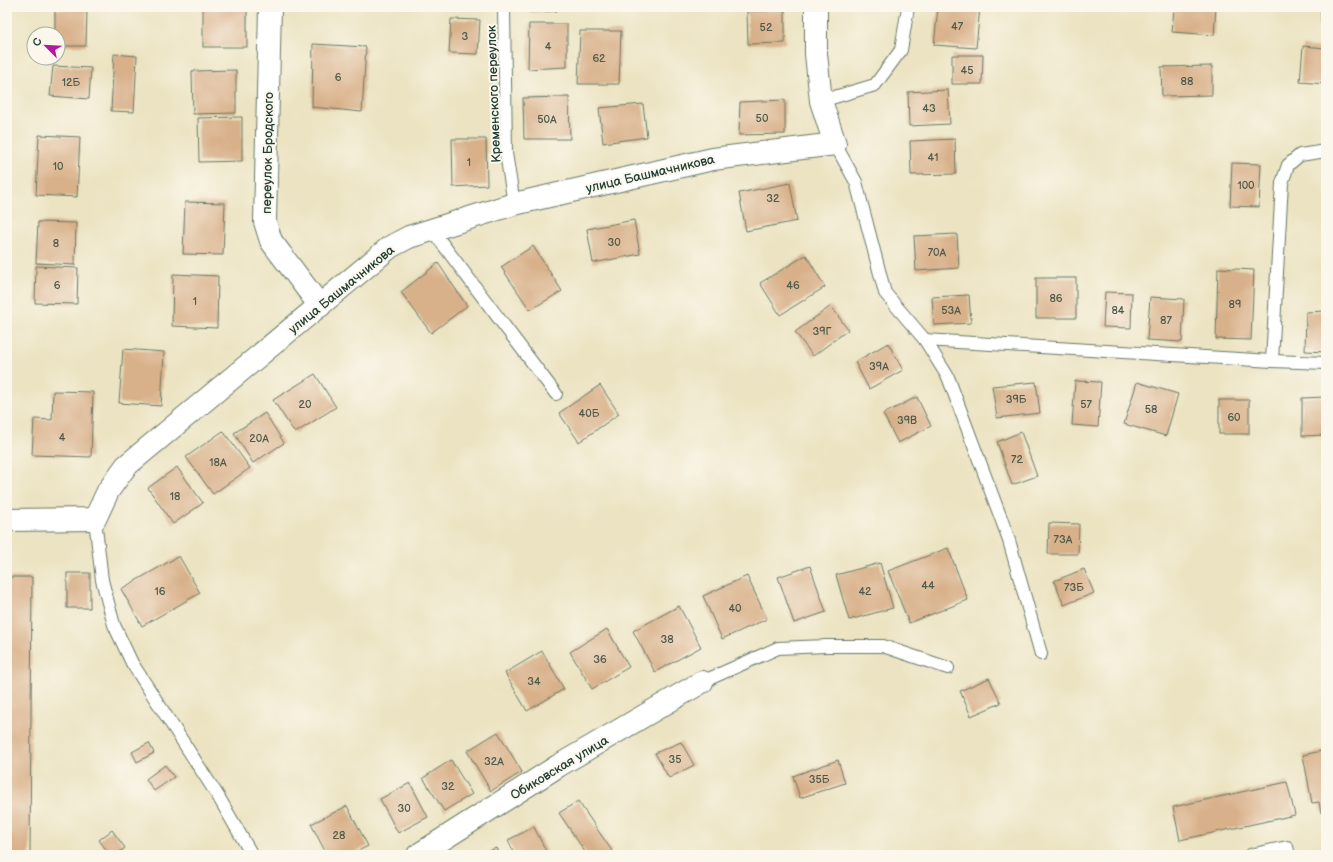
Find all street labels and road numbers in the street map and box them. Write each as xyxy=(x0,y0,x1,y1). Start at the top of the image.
street label: Кременского переулок xyxy=(484,25,504,163)
street label: переулок Бродского xyxy=(259,92,277,214)
street label: улица Башмачникова xyxy=(584,151,717,197)
street label: улица Башмачникова xyxy=(285,242,398,337)
street label: Обиковская улица xyxy=(508,732,612,803)

